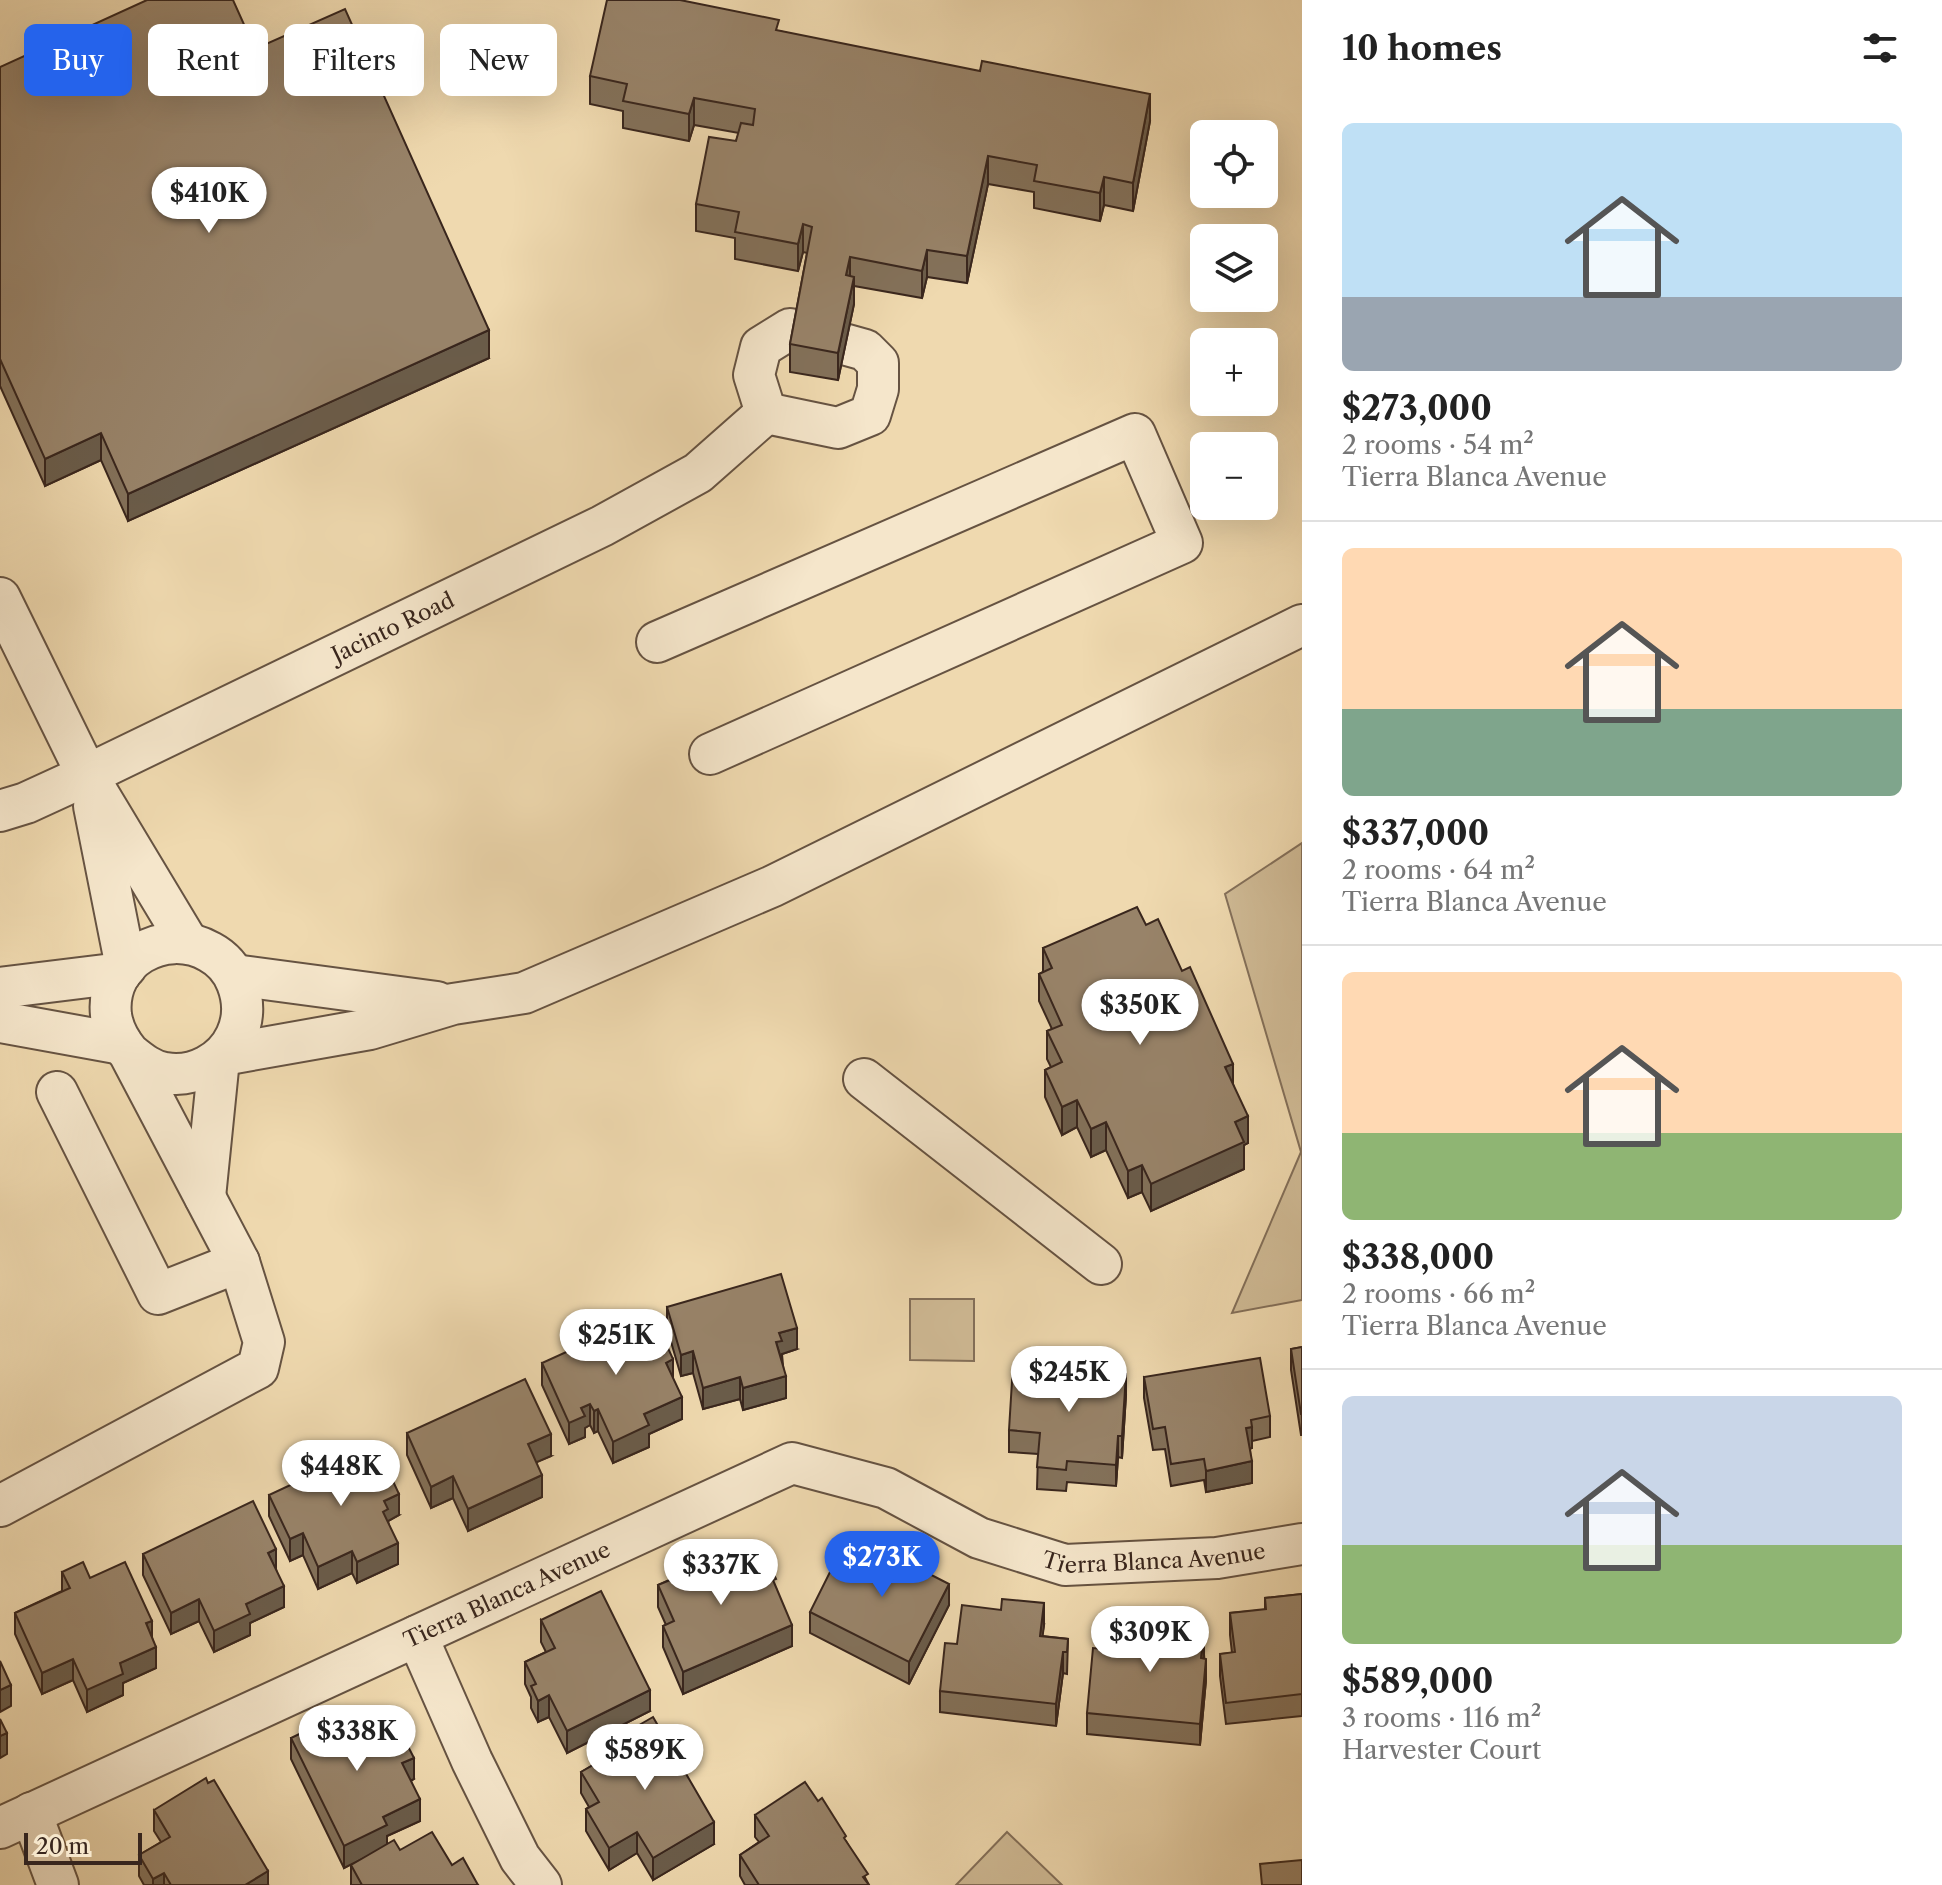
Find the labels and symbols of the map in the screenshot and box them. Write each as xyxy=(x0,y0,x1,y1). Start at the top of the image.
pin: $410K xyxy=(153,167,265,235)
street label: Jacinto Road xyxy=(325,587,459,670)
pin: $350K xyxy=(1084,979,1196,1047)
pin: $251K xyxy=(560,1309,672,1377)
pin: $245K xyxy=(1013,1346,1125,1414)
pin: $448K xyxy=(285,1440,397,1508)
pin: $273K xyxy=(826,1531,938,1599)
street label: Tierra Blanca Avenue xyxy=(400,1536,614,1654)
street label: Tierra Blanca Avenue xyxy=(1039,1537,1267,1579)
pin: $337K xyxy=(665,1539,777,1607)
pin: $309K xyxy=(1094,1606,1206,1674)
pin: $338K xyxy=(301,1705,413,1773)
pin: $589K xyxy=(589,1724,701,1792)
scale bar xyxy=(24,1829,142,1865)

